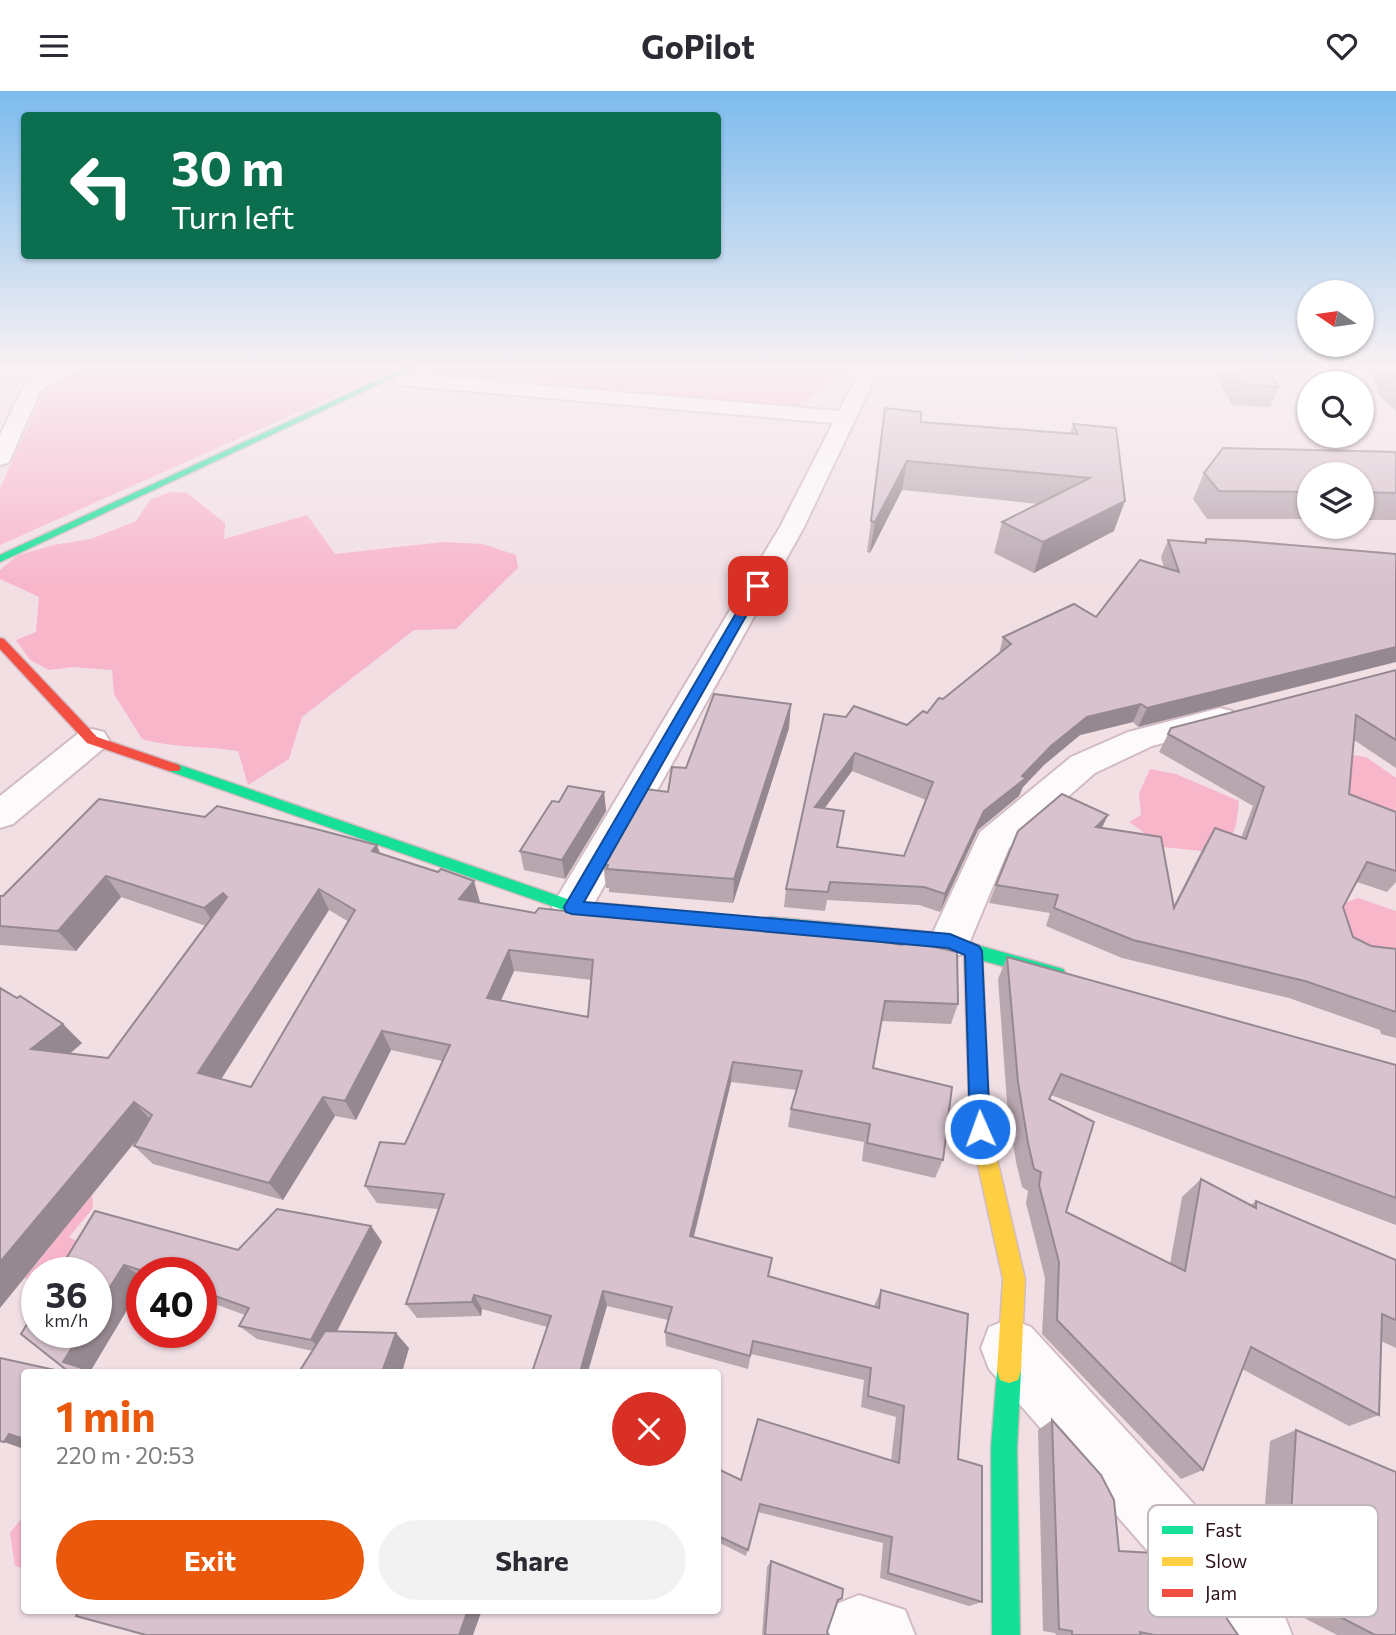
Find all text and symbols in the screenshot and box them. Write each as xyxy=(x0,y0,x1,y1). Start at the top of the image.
text: GoPilot xyxy=(641,26,755,66)
icon: menu xyxy=(35,27,73,65)
icon: heart xyxy=(1323,27,1361,65)
text: 30 m xyxy=(171,136,284,196)
icon: left xyxy=(56,140,147,231)
text: Turn left xyxy=(171,196,295,236)
north arrow xyxy=(1297,280,1374,357)
map controls xyxy=(1297,280,1374,539)
button: search xyxy=(1297,371,1374,448)
button: layers xyxy=(1297,462,1374,539)
pin xyxy=(728,556,788,616)
icon: arrive xyxy=(739,567,777,605)
position arrow xyxy=(943,1092,1017,1166)
speed limit sign: 40 xyxy=(126,1257,217,1348)
text: 36 xyxy=(46,1272,87,1315)
text: km/h xyxy=(45,1309,88,1331)
text: 1 min xyxy=(56,1389,156,1441)
button: close xyxy=(612,1392,686,1466)
text: 220 m · 20:53 xyxy=(56,1441,195,1469)
legend xyxy=(1148,1505,1378,1617)
text: Fast xyxy=(1205,1518,1242,1541)
button: Exit xyxy=(56,1520,364,1600)
button: Share xyxy=(378,1520,686,1600)
text: Slow xyxy=(1205,1549,1247,1572)
text: Jam xyxy=(1205,1581,1237,1604)

